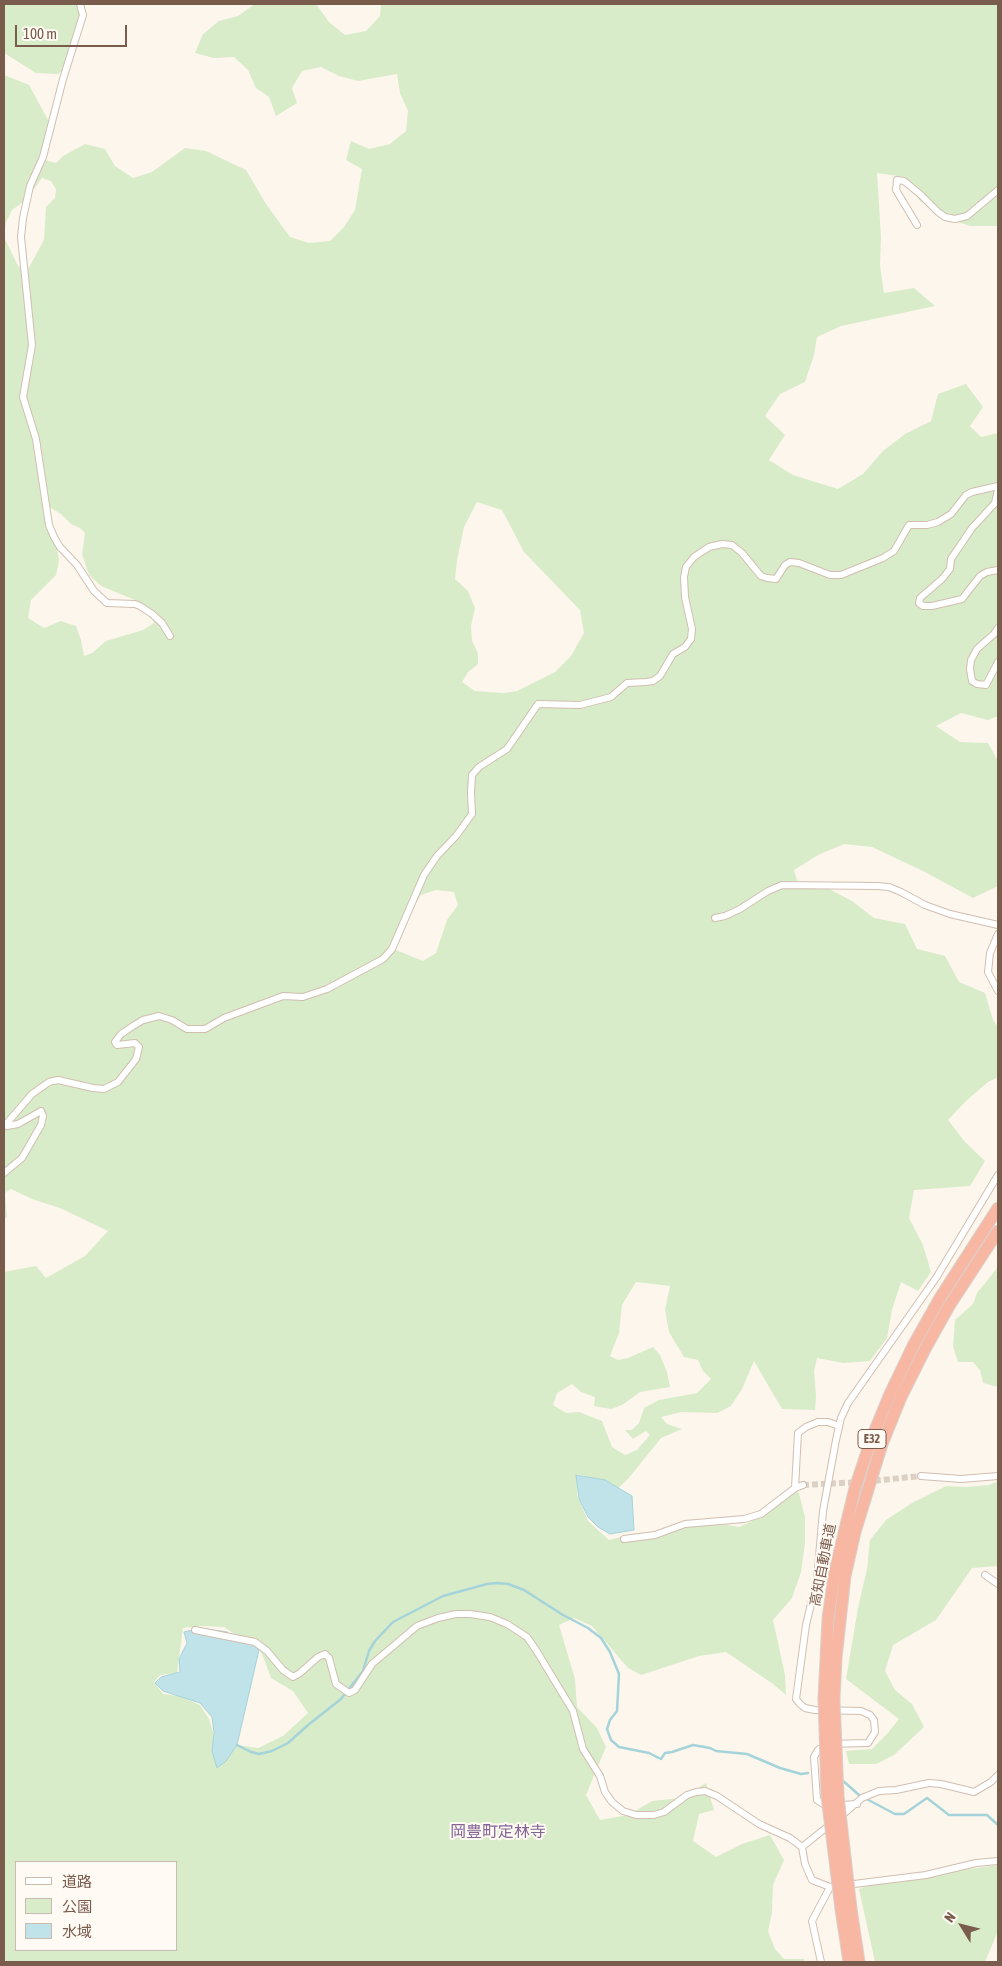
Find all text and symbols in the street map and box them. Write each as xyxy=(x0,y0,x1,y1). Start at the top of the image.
scale bar xyxy=(18,15,130,47)
text: 100 m xyxy=(23,25,57,42)
road number: E32 xyxy=(858,1430,886,1448)
street label: 高知自動車道 xyxy=(807,1522,839,1608)
district label: 岡豊町定林寺 xyxy=(450,1822,546,1842)
legend xyxy=(15,1861,178,1951)
text: 道路 xyxy=(62,1873,92,1890)
text: 公園 xyxy=(62,1898,92,1915)
north arrow xyxy=(937,1901,987,1951)
text: N xyxy=(941,1909,959,1925)
text: 水域 xyxy=(62,1923,92,1940)

